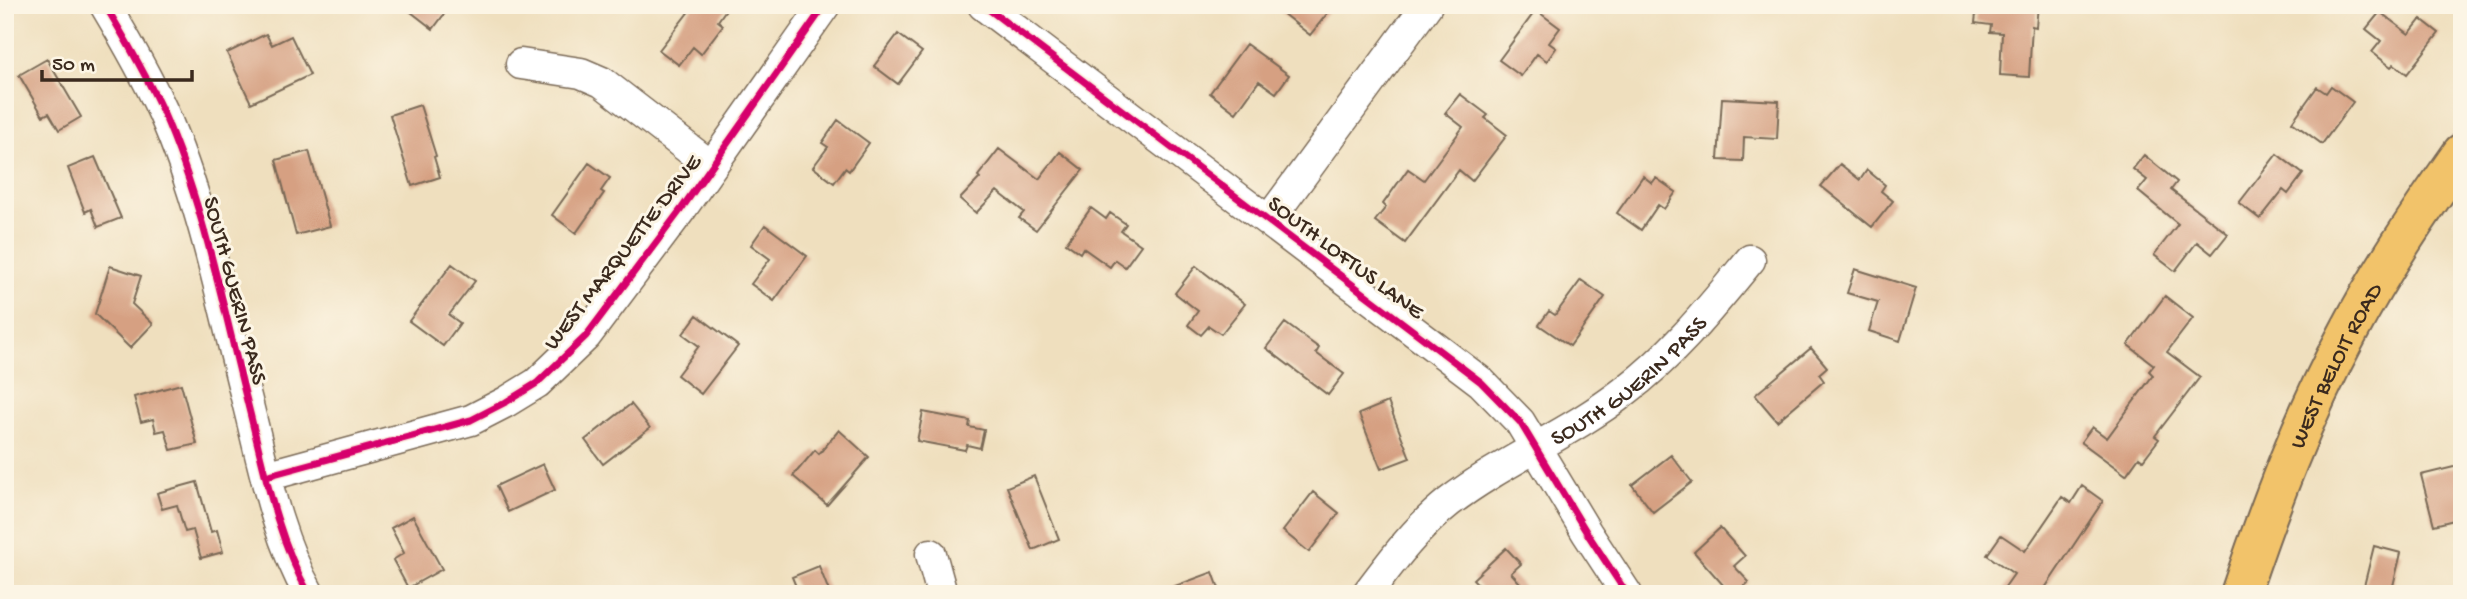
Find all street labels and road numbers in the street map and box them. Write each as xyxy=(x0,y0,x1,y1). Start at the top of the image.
street label: WEST MARQUETTE DRIVE xyxy=(539,149,709,356)
street label: SOUTH LOFTUS LANE xyxy=(1261,191,1430,327)
street label: SOUTH GUERIN PASS xyxy=(196,194,272,388)
street label: WEST BELOIT ROAD xyxy=(2285,278,2391,453)
street label: SOUTH GUERIN PASS xyxy=(1547,311,1714,453)

